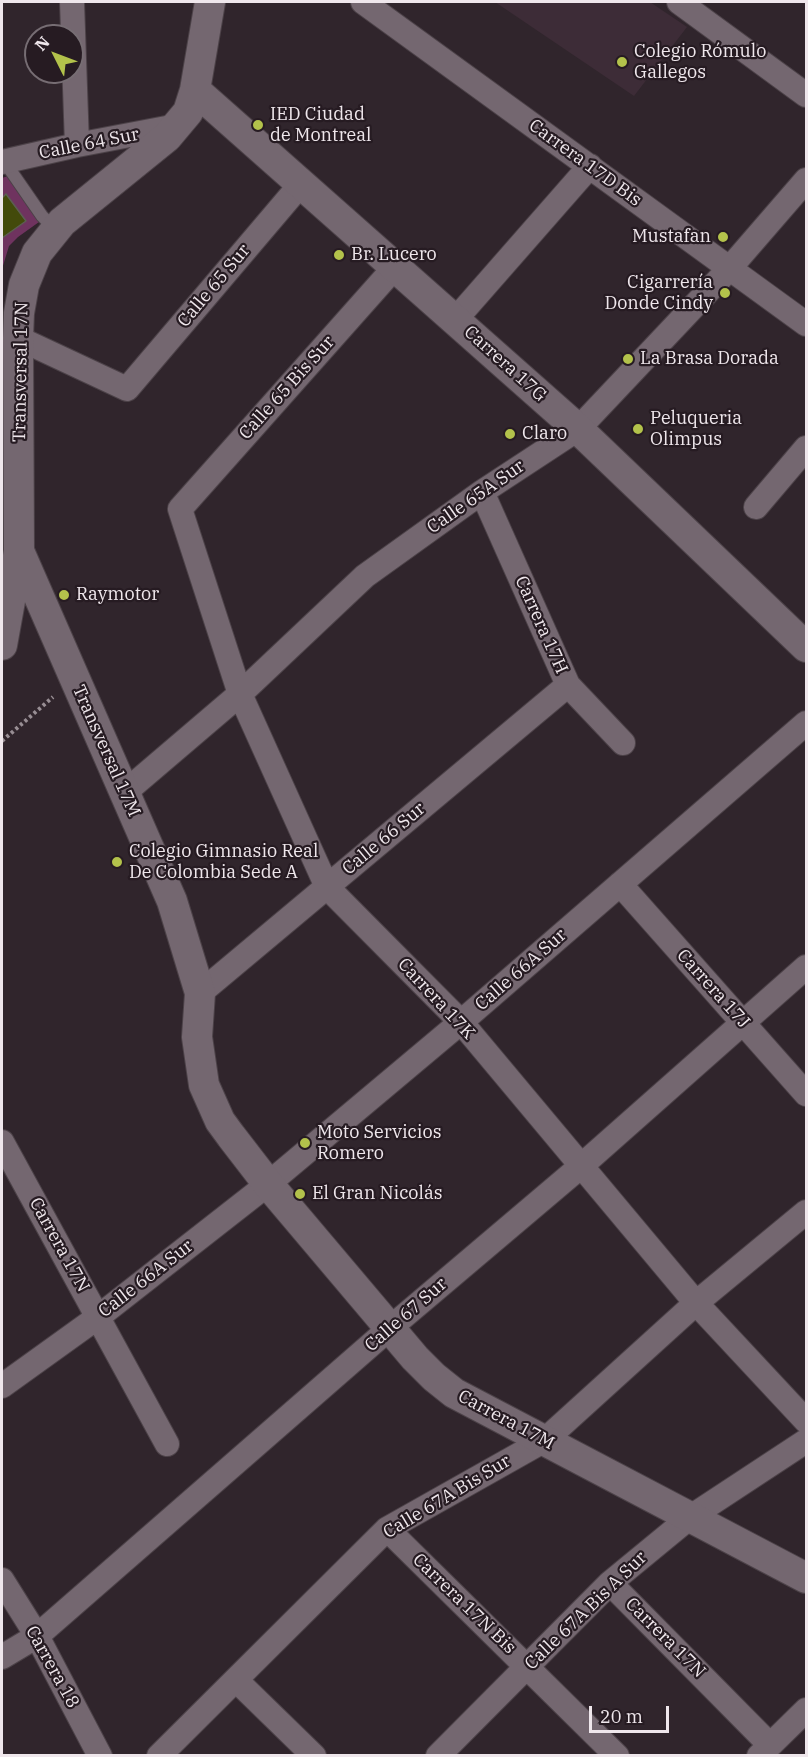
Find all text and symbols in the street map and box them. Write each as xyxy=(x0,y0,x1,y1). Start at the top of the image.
north arrow xyxy=(24,24,84,84)
text: N xyxy=(30,32,54,55)
place label: Colegio Rómulo Gallegos xyxy=(634,41,766,84)
marker: Colegio Rómulo Gallegos xyxy=(615,55,629,69)
place label: IED Ciudad de Montreal xyxy=(270,104,372,146)
street label: Carrera 17D Bis xyxy=(524,115,646,211)
marker: IED Ciudad de Montreal xyxy=(251,118,265,132)
street label: Calle 64 Sur xyxy=(37,124,141,164)
place label: Mustafan xyxy=(632,226,711,248)
marker: Mustafan xyxy=(716,230,730,244)
street label: Calle 65 Sur xyxy=(173,240,255,332)
place label: Br. Lucero xyxy=(351,244,437,266)
marker: Br. Lucero xyxy=(332,248,346,262)
place label: Cigarrería Donde Cindy xyxy=(604,272,713,314)
marker: Cigarrería Donde Cindy xyxy=(718,286,732,300)
street label: Transversal 17N xyxy=(9,302,33,442)
street label: Carrera 17G xyxy=(459,321,551,407)
street label: Calle 65 Bis Sur xyxy=(235,332,339,444)
place label: La Brasa Dorada xyxy=(640,348,779,370)
marker: La Brasa Dorada xyxy=(621,352,635,366)
place label: Peluqueria Olimpus xyxy=(650,408,742,450)
marker: Peluqueria Olimpus xyxy=(631,422,645,436)
place label: Claro xyxy=(522,423,567,445)
marker: Claro xyxy=(503,427,517,441)
street label: Calle 65A Sur xyxy=(423,456,529,538)
street label: Carrera 17H xyxy=(510,573,572,677)
place label: Raymotor xyxy=(76,584,159,606)
marker: Raymotor xyxy=(57,588,71,602)
street label: Transversal 17M xyxy=(67,682,145,820)
street label: Calle 66 Sur xyxy=(338,798,430,880)
place label: Colegio Gimnasio Real De Colombia Sede A xyxy=(129,841,318,884)
marker: Colegio Gimnasio Real De Colombia Sede A xyxy=(110,855,124,869)
street label: Calle 66A Sur xyxy=(471,925,571,1015)
street label: Carrera 17J xyxy=(672,945,754,1033)
street label: Carrera 17K xyxy=(393,954,479,1044)
place label: Moto Servicios Romero xyxy=(317,1122,441,1164)
marker: Moto Servicios Romero xyxy=(298,1136,312,1150)
place label: El Gran Nicolás xyxy=(312,1183,443,1205)
marker: El Gran Nicolás xyxy=(293,1187,307,1201)
street label: Carrera 17N xyxy=(24,1194,94,1296)
street label: Calle 66A Sur xyxy=(95,1235,197,1323)
street label: Calle 67 Sur xyxy=(361,1274,451,1356)
street label: Carrera 17M xyxy=(454,1386,558,1454)
street label: Calle 67A Bis Sur xyxy=(380,1451,514,1543)
street label: Calle 67A Bis A Sur xyxy=(521,1547,651,1675)
street label: Carrera 17N Bis xyxy=(408,1549,520,1659)
street label: Carrera 17N xyxy=(620,1593,710,1683)
street label: Carrera 18 xyxy=(21,1622,83,1712)
scale bar xyxy=(592,1694,672,1732)
text: 20 m xyxy=(600,1705,643,1728)

